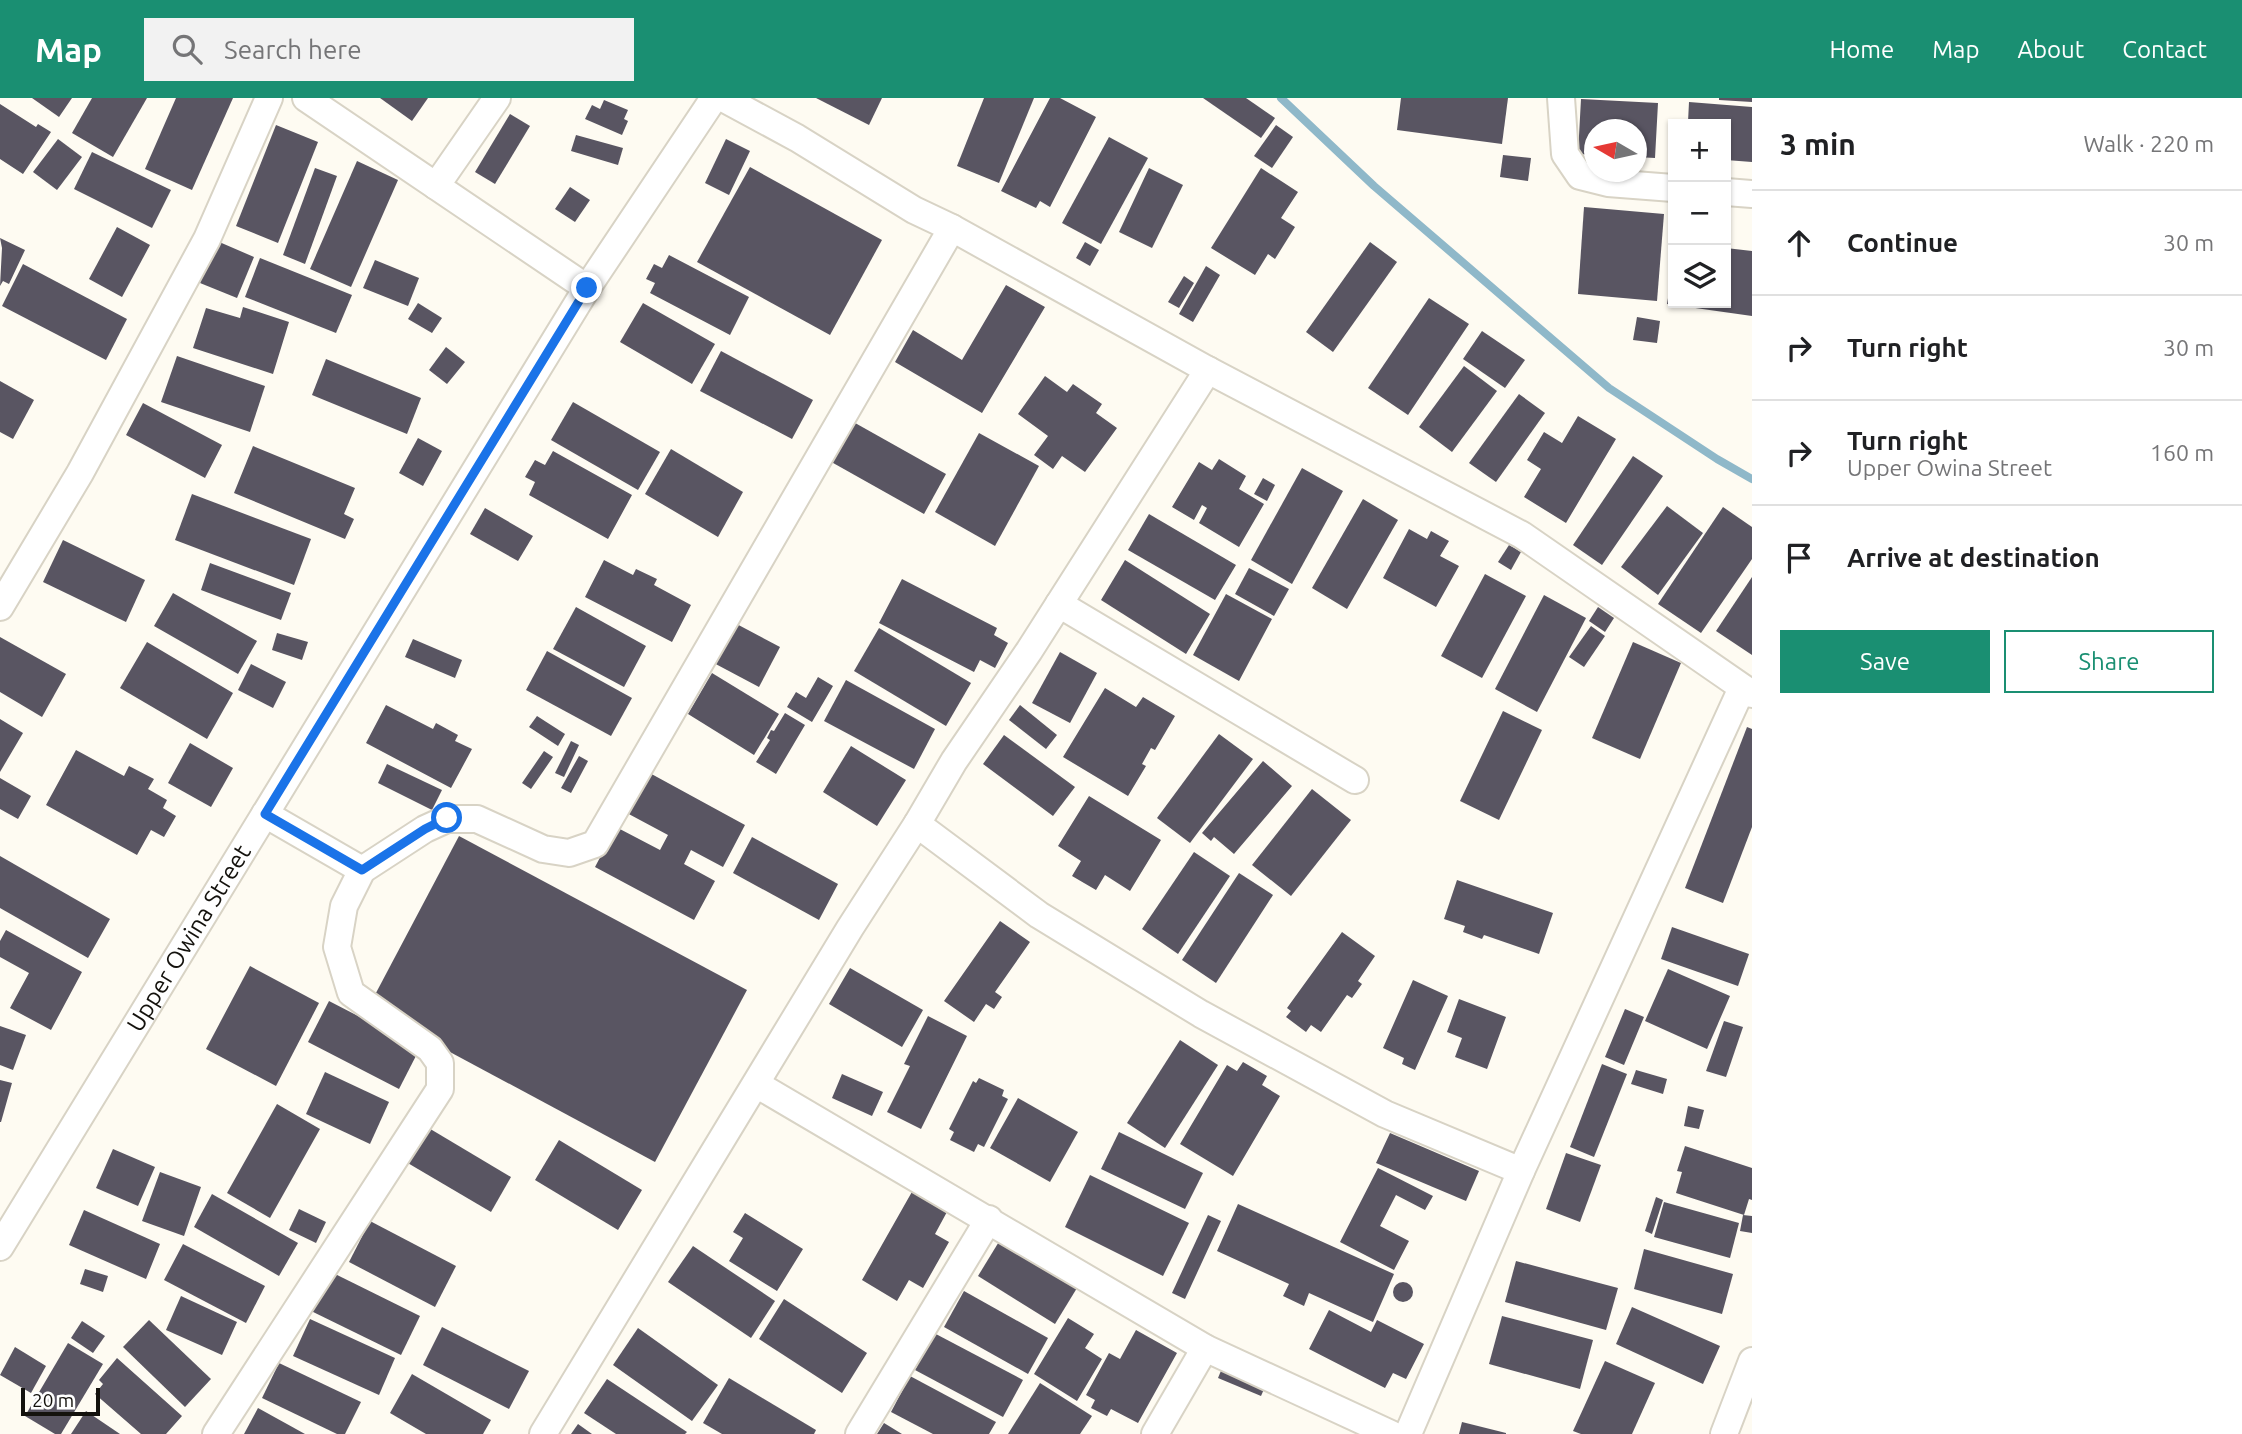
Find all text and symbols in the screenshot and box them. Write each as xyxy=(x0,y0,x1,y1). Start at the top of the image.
search box xyxy=(144,18,634,81)
icon: search xyxy=(168,30,206,68)
text: Map xyxy=(35,31,102,68)
text: Search here xyxy=(224,35,362,64)
text: Home xyxy=(1829,36,1894,63)
text: Map xyxy=(1932,36,1979,63)
text: About xyxy=(2017,36,2084,63)
text: Contact xyxy=(2122,36,2207,63)
north arrow xyxy=(1584,119,1647,182)
map controls xyxy=(1668,119,1731,308)
button: + xyxy=(1668,119,1731,182)
text: 3 min xyxy=(1780,127,1856,161)
text: Walk · 220 m xyxy=(2083,131,2214,156)
button: − xyxy=(1668,182,1731,245)
icon: ahead xyxy=(1780,224,1818,262)
text: Continue xyxy=(1847,228,1958,257)
text: 30 m xyxy=(2163,230,2214,255)
button: layers xyxy=(1668,245,1731,308)
route end xyxy=(571,272,602,303)
icon: right xyxy=(1780,329,1818,367)
text: Turn right xyxy=(1847,333,1968,362)
text: 30 m xyxy=(2163,335,2214,360)
text: Turn right xyxy=(1847,426,1968,455)
icon: right xyxy=(1780,434,1818,472)
text: 160 m xyxy=(2150,440,2214,465)
text: Upper Owina Street xyxy=(1847,455,2052,480)
icon: arrive xyxy=(1780,539,1818,577)
text: Arrive at destination xyxy=(1847,543,2100,572)
button: Save xyxy=(1780,630,1990,693)
button: Share xyxy=(2004,630,2214,693)
route start xyxy=(431,802,462,833)
street label: Upper Owina Street xyxy=(121,839,256,1036)
scale bar xyxy=(21,1385,100,1417)
text: 20 m xyxy=(32,1389,74,1411)

